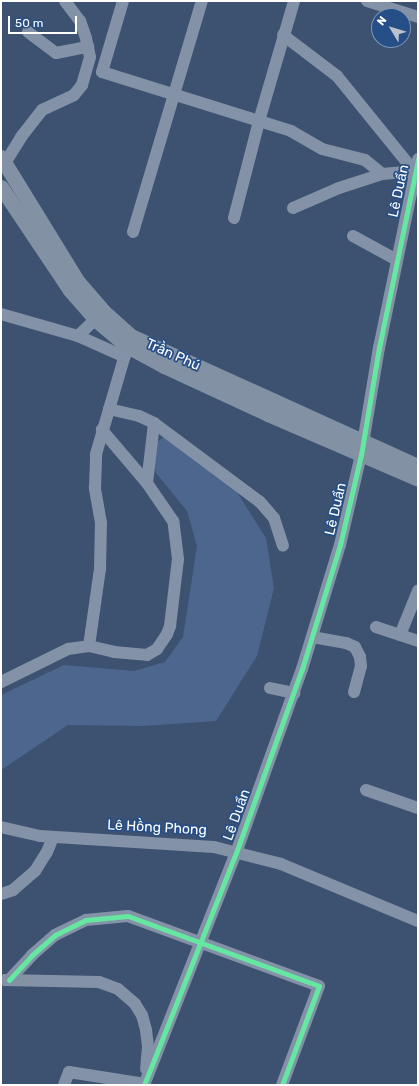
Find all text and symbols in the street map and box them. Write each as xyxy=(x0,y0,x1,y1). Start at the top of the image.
scale bar xyxy=(10,8,79,34)
north arrow xyxy=(371,8,411,48)
text: N xyxy=(374,14,389,28)
text: 50 m xyxy=(15,16,43,30)
street label: Lê Duẩn xyxy=(385,163,413,219)
street label: Trần Phú xyxy=(143,336,203,374)
street label: Lê Duẩn xyxy=(322,481,350,537)
street label: Lê Duẩn xyxy=(220,787,254,843)
street label: Lê Hồng Phong xyxy=(107,817,207,839)

